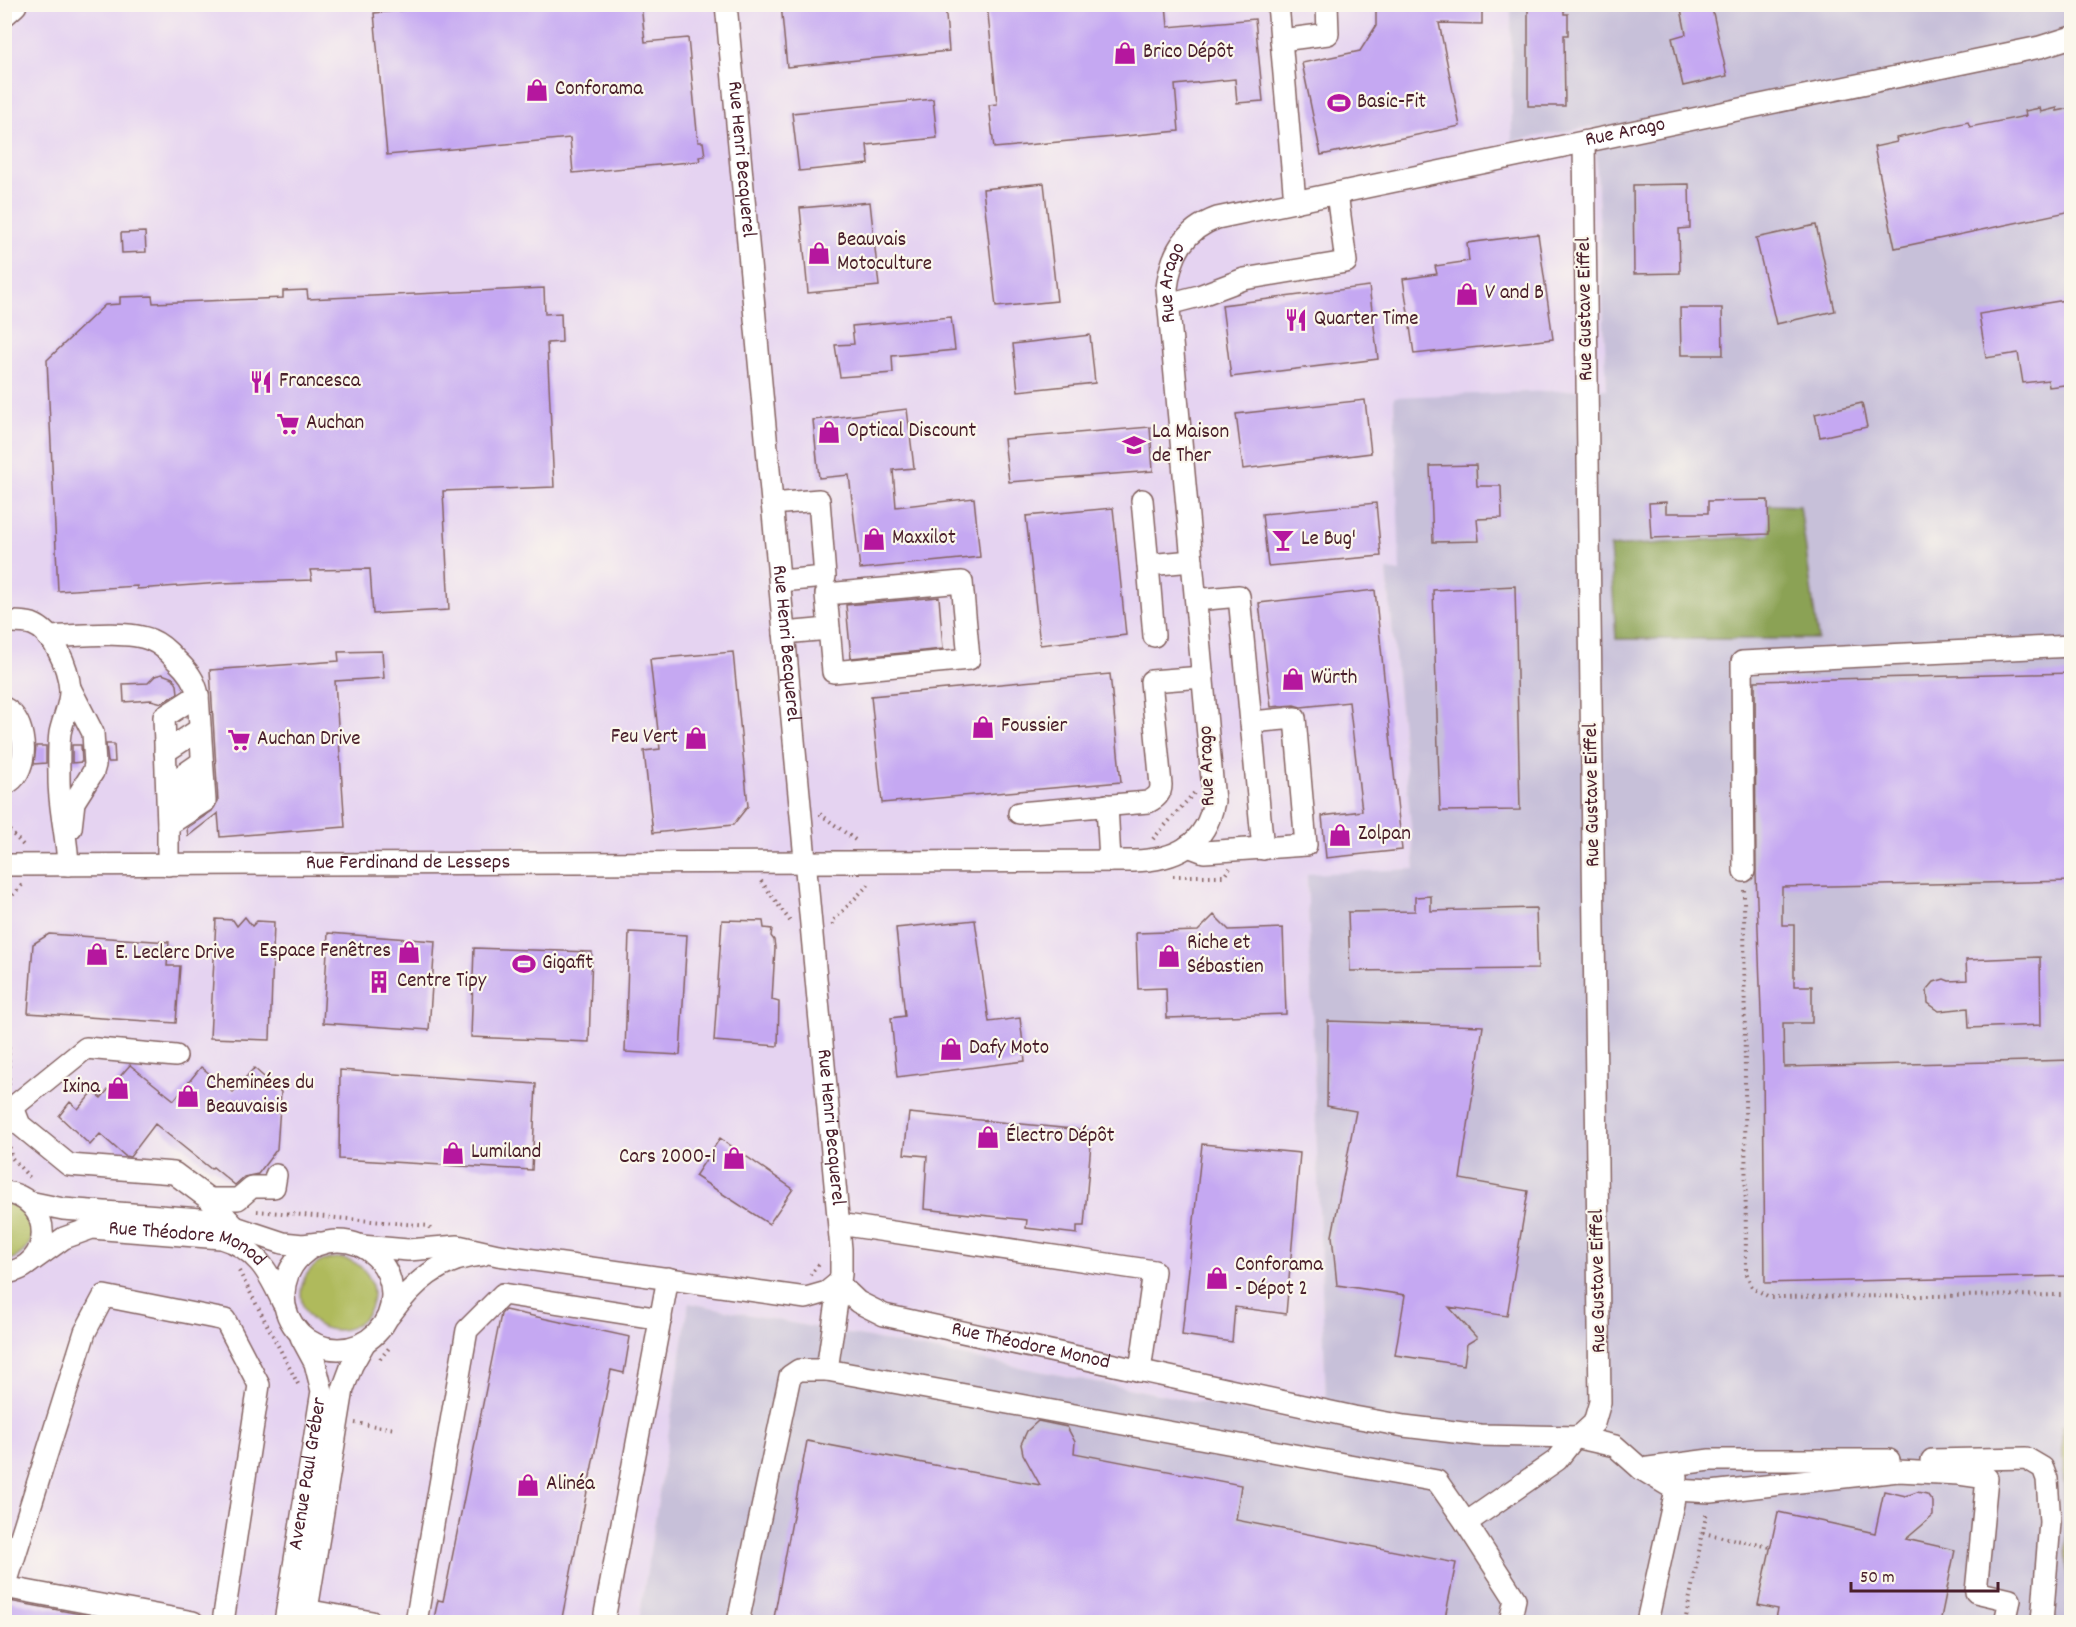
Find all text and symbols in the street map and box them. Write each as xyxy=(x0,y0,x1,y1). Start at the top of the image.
place label: Brico Dépôt xyxy=(1143,38,1234,68)
shop icon: Brico Dépôt xyxy=(1112,40,1138,66)
place label: Conforama xyxy=(555,75,644,105)
shop icon: Conforama xyxy=(524,77,550,103)
street label: Rue Henri Becquerel xyxy=(718,80,763,239)
place label: Basic-Fit xyxy=(1357,88,1426,118)
sports icon: Basic-Fit xyxy=(1326,90,1352,116)
street label: Rue Arago xyxy=(1583,110,1668,156)
place label: Beauvais Motoculture xyxy=(837,226,932,280)
street label: Rue Arago xyxy=(1152,237,1194,324)
street label: Rue Gustave Eiffel xyxy=(1570,237,1602,381)
shop icon: Beauvais Motoculture xyxy=(806,240,832,266)
place label: V and B xyxy=(1485,279,1544,309)
shop icon: V and B xyxy=(1454,281,1480,307)
place label: Quarter Time xyxy=(1314,305,1418,335)
restaurant icon: Quarter Time xyxy=(1283,307,1309,333)
place label: Francesca xyxy=(279,367,362,397)
restaurant icon: Francesca xyxy=(248,369,274,395)
place label: Auchan xyxy=(306,409,364,439)
supermarket icon: Auchan xyxy=(275,411,301,437)
place label: Optical Discount xyxy=(847,417,976,447)
place label: La Maison de Ther xyxy=(1152,418,1229,472)
shop icon: Optical Discount xyxy=(816,419,842,445)
school or university icon: La Maison de Ther xyxy=(1121,432,1147,458)
place label: Maxxilot xyxy=(892,524,956,554)
place label: Le Bug' xyxy=(1301,525,1356,555)
shop icon: Maxxilot xyxy=(861,526,887,552)
bar icon: Le Bug' xyxy=(1270,527,1296,553)
street label: Rue Henri Becquerel xyxy=(763,564,807,723)
place label: Würth xyxy=(1311,664,1357,694)
shop icon: Würth xyxy=(1280,666,1306,692)
place label: Foussier xyxy=(1001,712,1068,742)
shop icon: Foussier xyxy=(970,714,996,740)
place label: Feu Vert xyxy=(611,723,678,753)
street label: Rue Gustave Eiffel xyxy=(1577,723,1609,867)
place label: Auchan Drive xyxy=(257,725,360,755)
shop icon: Feu Vert xyxy=(683,725,709,751)
street label: Rue Arago xyxy=(1192,725,1224,807)
supermarket icon: Auchan Drive xyxy=(226,727,252,753)
place label: Zolpan xyxy=(1358,820,1411,850)
shop icon: Zolpan xyxy=(1327,822,1353,848)
street label: Rue Ferdinand de Lesseps xyxy=(306,848,510,879)
place label: Riche et Sébastien xyxy=(1187,929,1264,983)
place label: Espace Fenêtres xyxy=(260,937,391,967)
place label: E. Leclerc Drive xyxy=(115,939,235,969)
shop icon: Espace Fenêtres xyxy=(396,939,422,965)
shop icon: E. Leclerc Drive xyxy=(84,941,110,967)
shop icon: Riche et Sébastien xyxy=(1156,943,1182,969)
place label: Gigafit xyxy=(542,949,593,979)
sports icon: Gigafit xyxy=(511,951,537,977)
place label: Centre Tipy xyxy=(397,967,487,997)
building icon: Centre Tipy xyxy=(366,969,392,995)
place label: Dafy Moto xyxy=(969,1034,1049,1064)
shop icon: Dafy Moto xyxy=(938,1036,964,1062)
street label: Rue Henri Becquerel xyxy=(808,1048,852,1207)
place label: Cheminées du Beauvaisis xyxy=(206,1069,314,1123)
place label: Ixina xyxy=(62,1073,101,1103)
shop icon: Ixina xyxy=(105,1075,131,1101)
shop icon: Cheminées du Beauvaisis xyxy=(175,1083,201,1109)
place label: Électro Dépôt xyxy=(1006,1122,1115,1152)
shop icon: Électro Dépôt xyxy=(975,1124,1001,1150)
place label: Lumiland xyxy=(471,1138,541,1168)
shop icon: Lumiland xyxy=(440,1140,466,1166)
place label: Cars 2000-1 xyxy=(619,1143,716,1173)
shop icon: Cars 2000-1 xyxy=(721,1145,747,1171)
street label: Rue Gustave Eiffel xyxy=(1583,1209,1615,1353)
street label: Rue Théodore Monod xyxy=(107,1214,272,1274)
place label: Conforama - Dépot 2 xyxy=(1235,1251,1324,1305)
shop icon: Conforama - Dépot 2 xyxy=(1204,1265,1230,1291)
street label: Rue Théodore Monod xyxy=(948,1315,1113,1379)
street label: Avenue Paul Gréber xyxy=(282,1395,336,1552)
place label: Alinéa xyxy=(546,1470,596,1500)
shop icon: Alinéa xyxy=(515,1472,541,1498)
scale bar xyxy=(1851,1555,1998,1593)
text: 50 m xyxy=(1860,1566,1895,1591)

